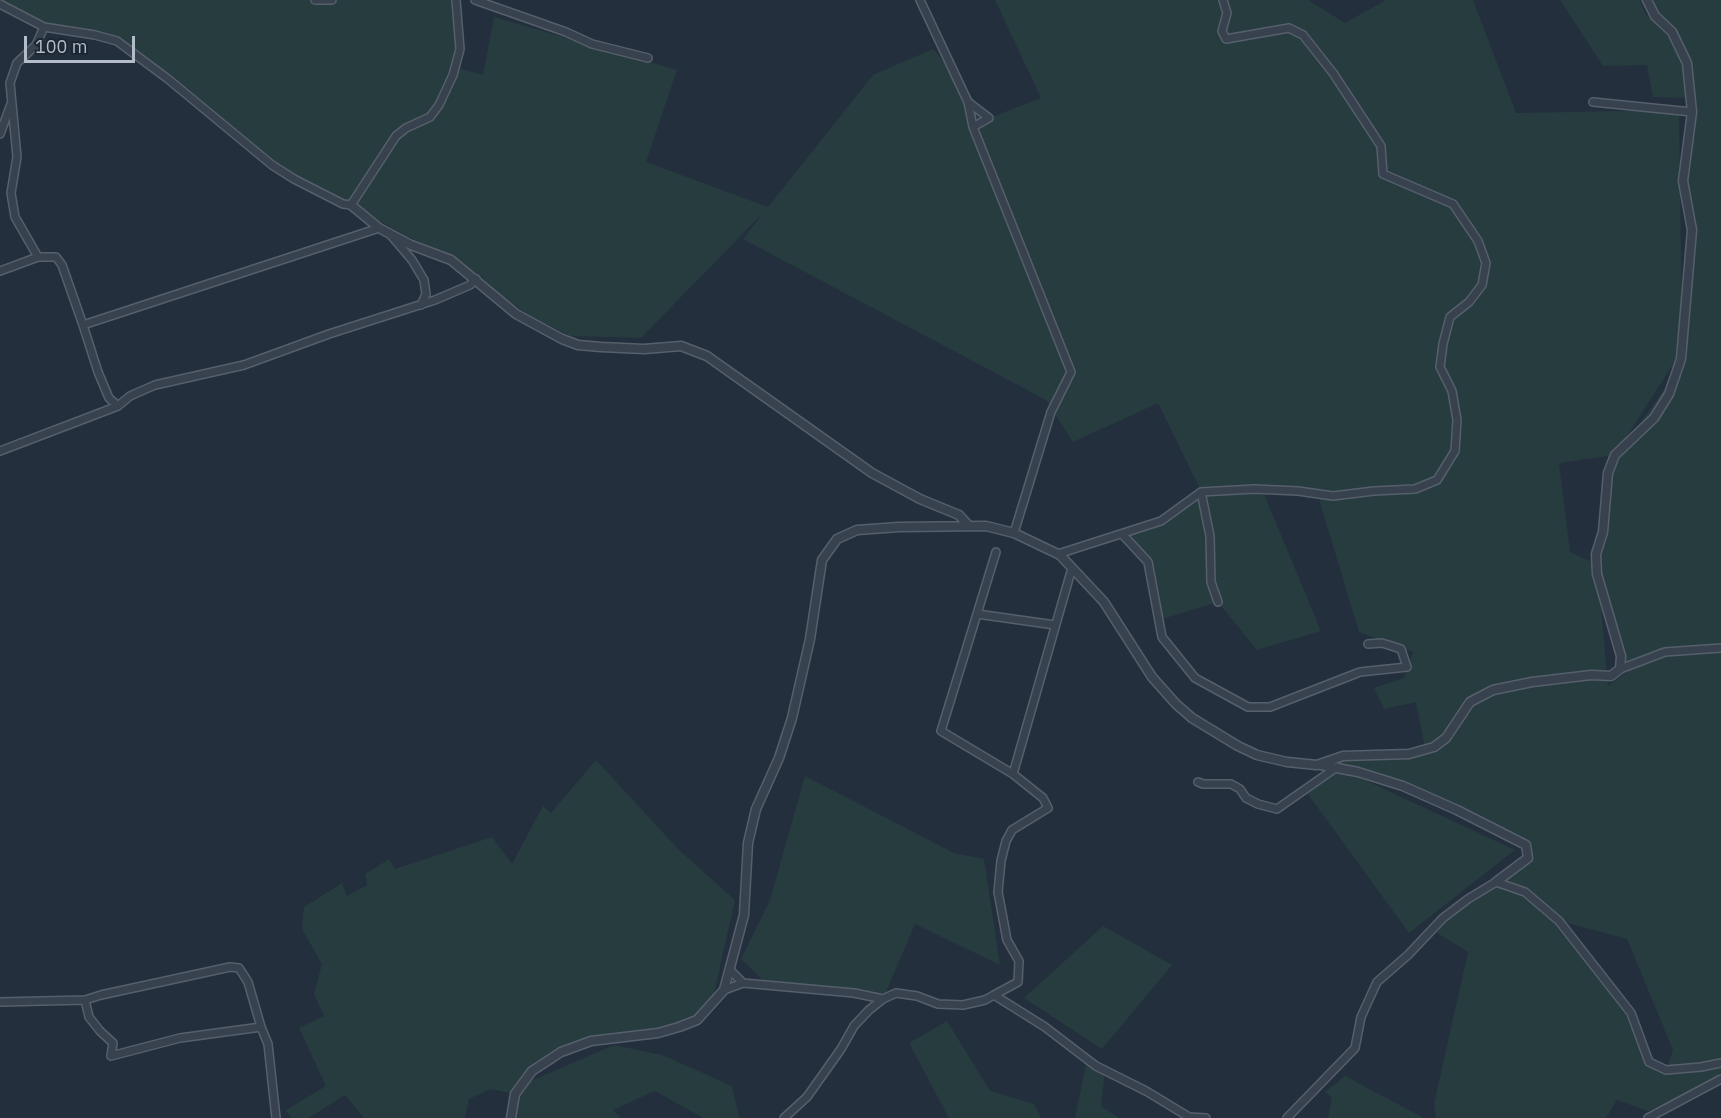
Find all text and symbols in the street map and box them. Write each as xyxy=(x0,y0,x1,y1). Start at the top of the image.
scale bar xyxy=(27,24,138,62)
text: 100 m xyxy=(35,35,87,58)

